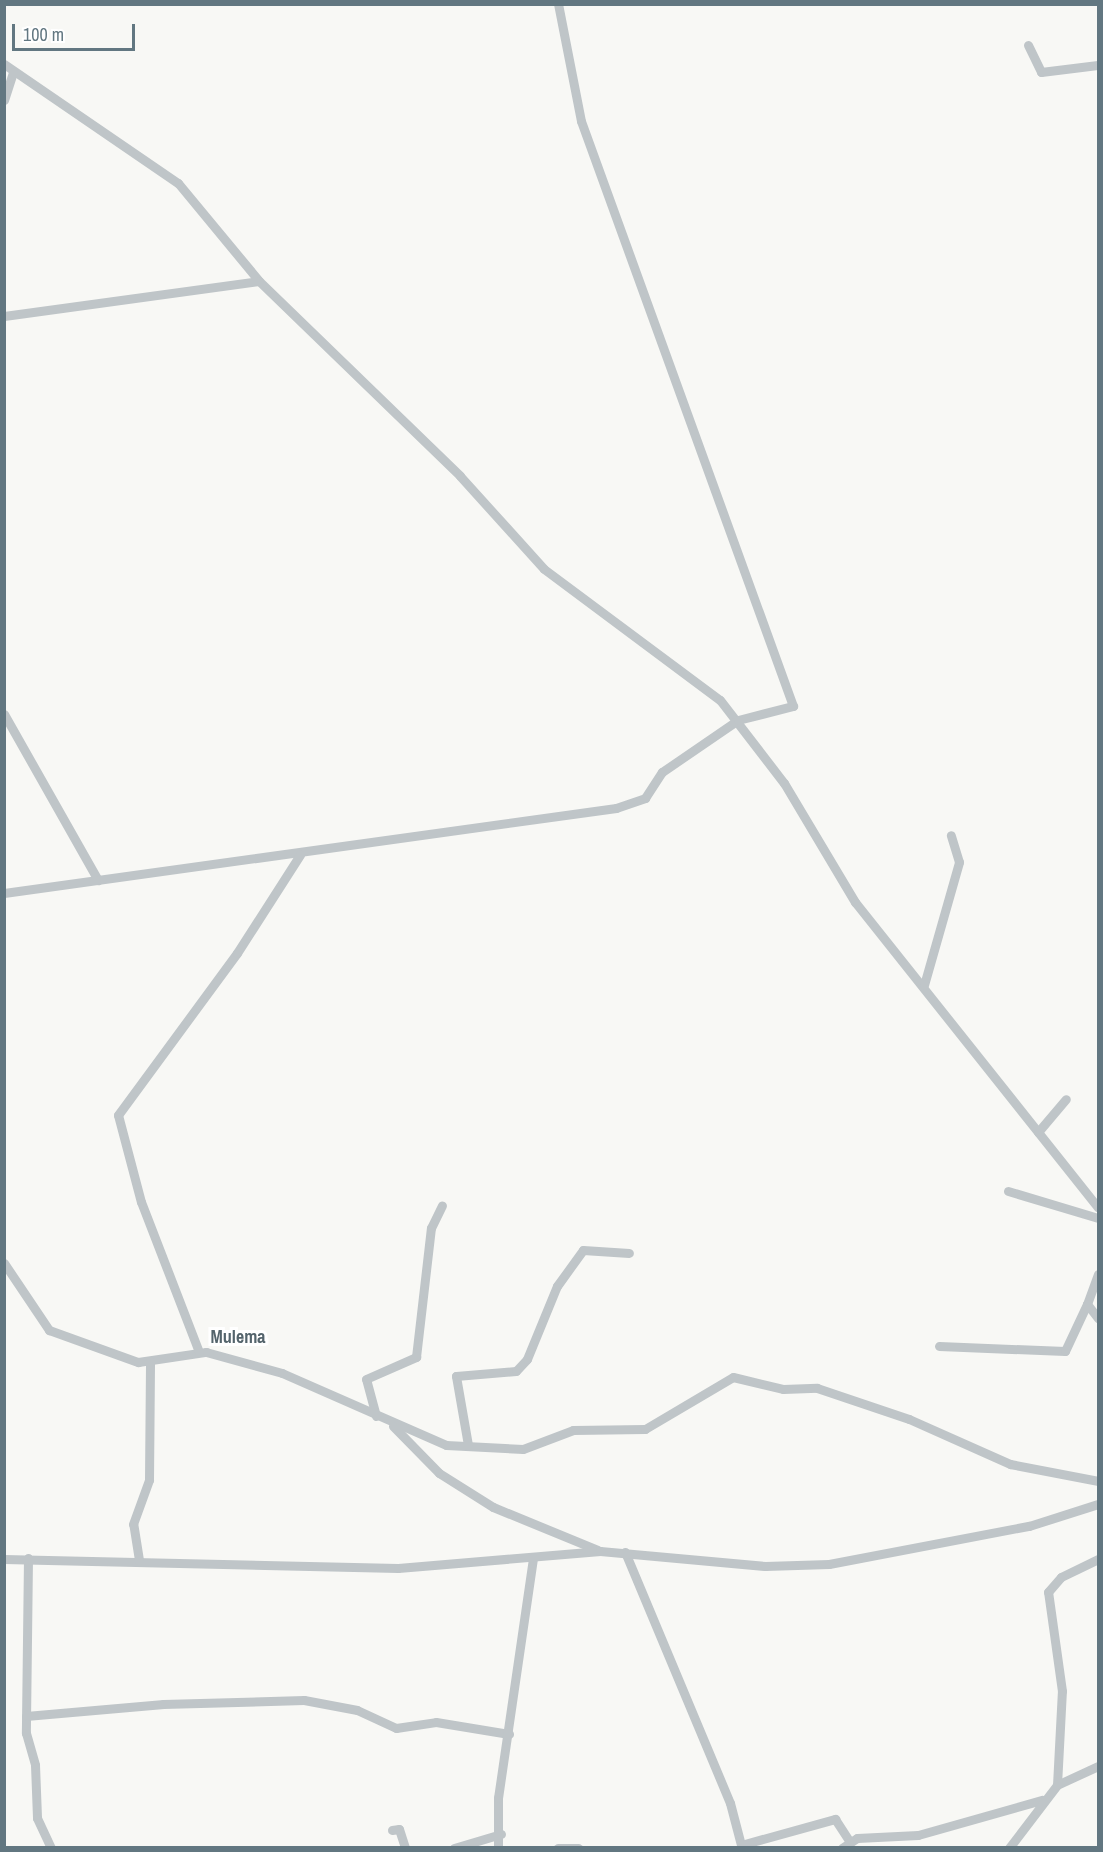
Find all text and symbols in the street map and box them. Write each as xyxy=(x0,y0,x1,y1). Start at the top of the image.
scale bar xyxy=(15,12,138,50)
text: 100 m xyxy=(23,22,64,47)
district label: Mulema xyxy=(211,1326,265,1348)

